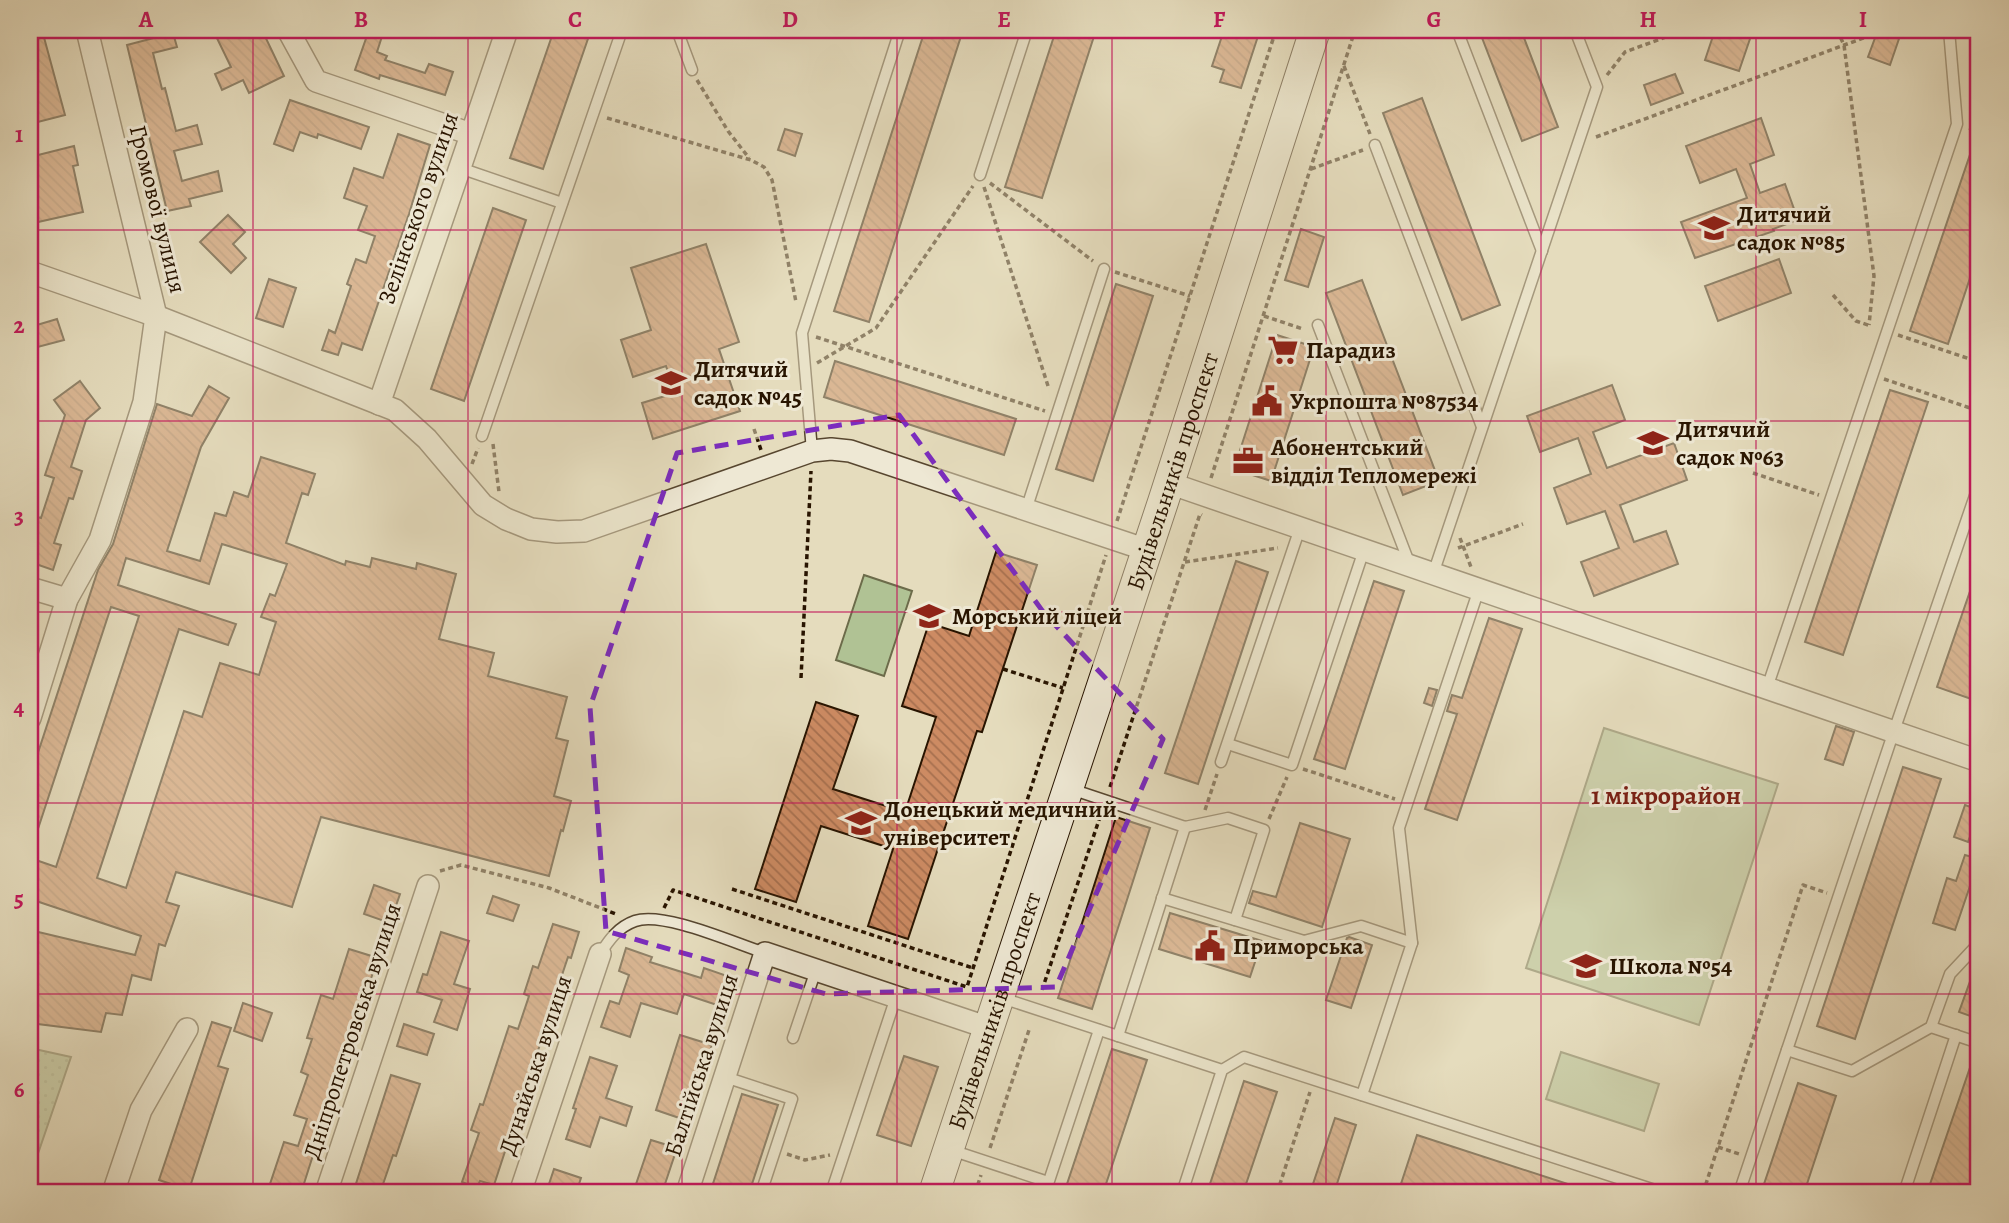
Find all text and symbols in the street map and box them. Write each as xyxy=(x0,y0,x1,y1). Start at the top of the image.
text: A xyxy=(138,4,154,35)
text: B xyxy=(354,4,368,35)
text: C xyxy=(568,4,582,35)
text: D xyxy=(782,4,798,35)
text: E xyxy=(997,4,1011,35)
text: F xyxy=(1213,4,1226,35)
text: G xyxy=(1426,4,1442,35)
text: H xyxy=(1639,4,1657,35)
text: I xyxy=(1859,4,1867,35)
street label: Зелінського вулиця xyxy=(370,108,466,308)
text: 1 xyxy=(15,119,23,150)
street label: Громової вулиця xyxy=(122,122,194,296)
place label: Дитячий садок №85 xyxy=(1737,198,1845,258)
school or university icon: Дитячий садок №85 xyxy=(1697,211,1731,245)
text: 2 xyxy=(13,310,25,341)
supermarket icon: Парадиз xyxy=(1266,333,1300,367)
place label: Парадиз xyxy=(1306,334,1396,366)
street label: Будівельників проспект xyxy=(1119,348,1226,595)
place label: Дитячий садок №45 xyxy=(694,353,802,413)
school or university icon: Дитячий садок №45 xyxy=(654,366,688,400)
public building icon: Укрпошта №87534 xyxy=(1250,384,1284,418)
place label: Укрпошта №87534 xyxy=(1290,385,1478,417)
place label: Дитячий садок №63 xyxy=(1676,413,1784,473)
school or university icon: Дитячий садок №63 xyxy=(1636,426,1670,460)
place label: Абонентський відділ Тепломережі xyxy=(1270,431,1477,491)
office icon: Абонентський відділ Тепломережі xyxy=(1231,444,1265,478)
text: 3 xyxy=(14,501,24,532)
school or university icon: Морський ліцей xyxy=(912,599,946,633)
place label: Морський ліцей xyxy=(952,600,1122,632)
text: 4 xyxy=(14,692,25,723)
district label: 1 мікрорайон xyxy=(1591,778,1741,813)
place label: Донецький медичний університет xyxy=(883,793,1117,853)
school or university icon: Донецький медичний університет xyxy=(844,806,878,840)
text: 5 xyxy=(14,883,24,914)
street label: Будівельників проспект xyxy=(940,887,1049,1134)
street label: Дніпропетровська вулиця xyxy=(295,899,409,1163)
public building icon: Приморська xyxy=(1193,929,1227,963)
place label: Приморська xyxy=(1233,930,1364,962)
school or university icon: Школа №54 xyxy=(1569,949,1603,983)
place label: Школа №54 xyxy=(1609,950,1732,982)
street label: Балтійська вулиця xyxy=(656,969,746,1161)
street label: Дунайська вулиця xyxy=(491,971,579,1159)
text: 6 xyxy=(14,1074,25,1105)

